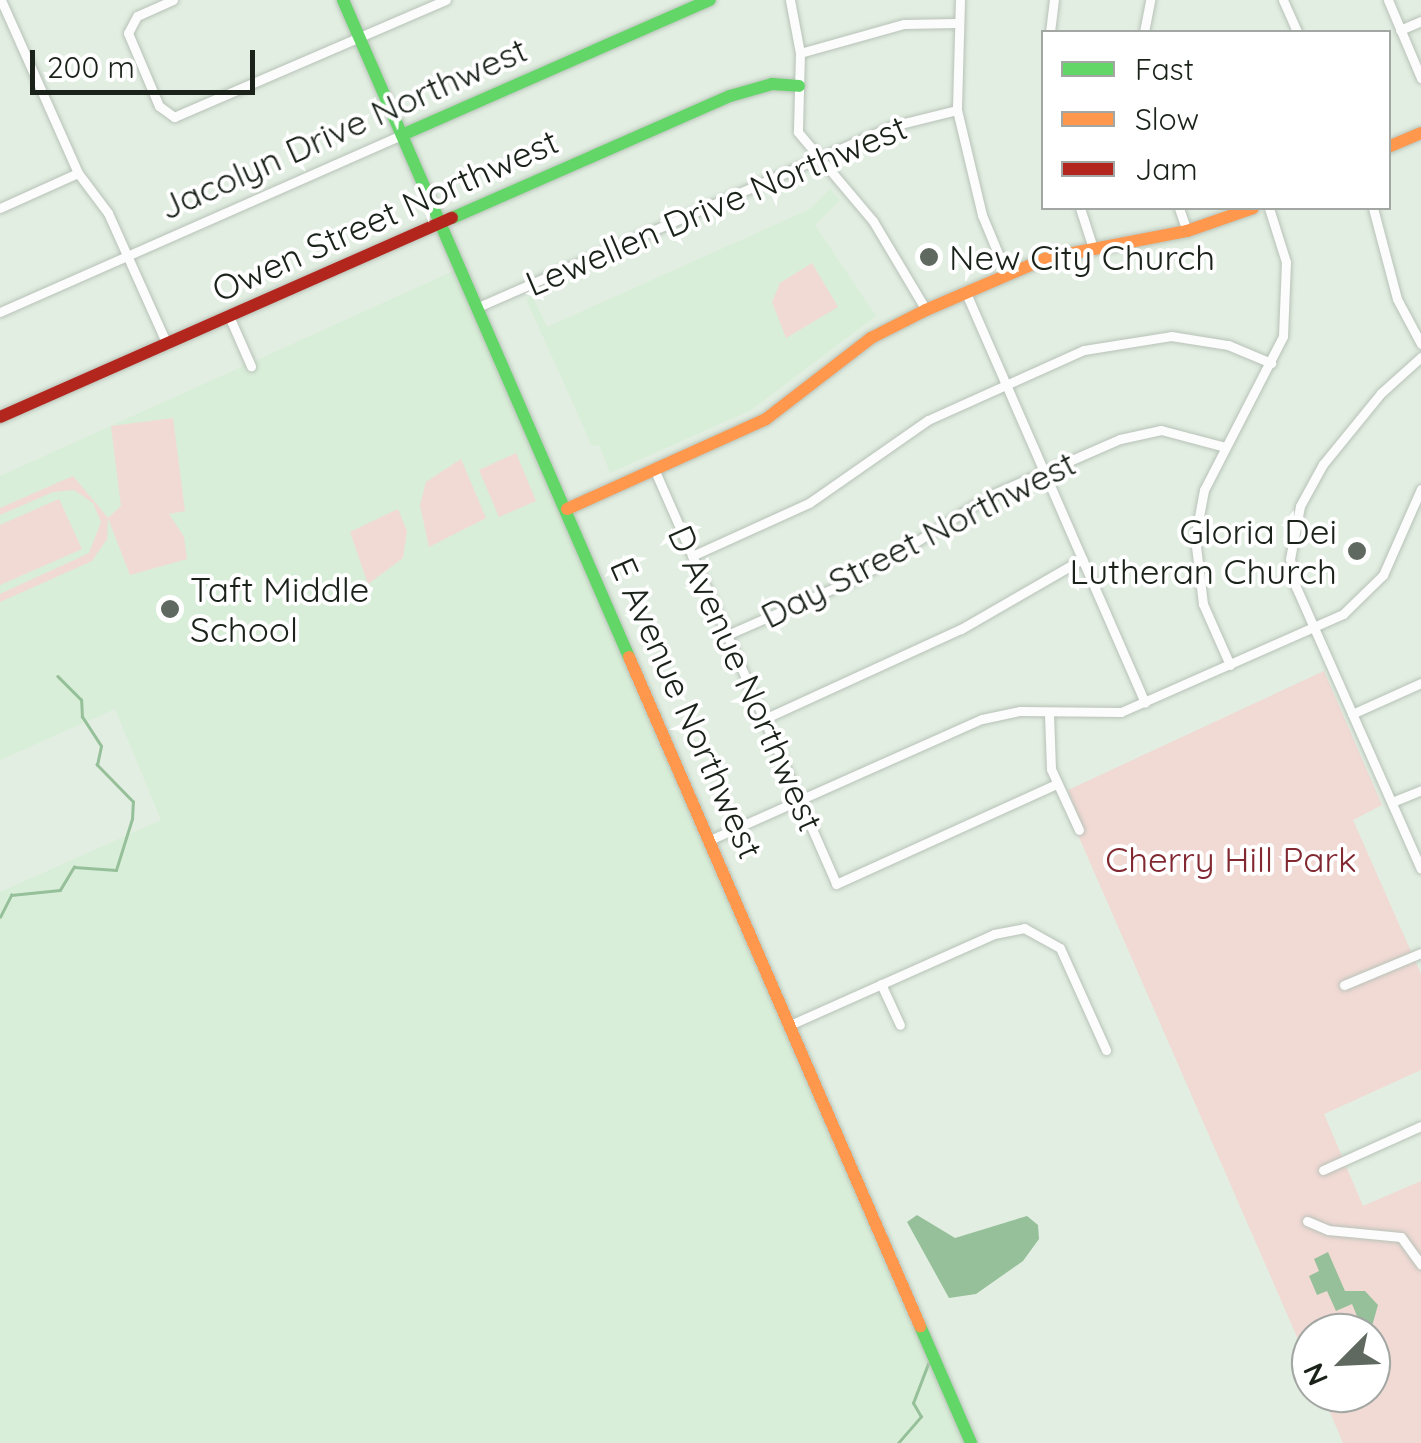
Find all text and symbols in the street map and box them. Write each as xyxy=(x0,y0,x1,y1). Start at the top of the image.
street label: Jacolyn Drive Northwest xyxy=(153,28,533,228)
scale bar xyxy=(35,30,260,92)
legend xyxy=(1041,30,1391,210)
text: 200 m xyxy=(47,48,135,86)
text: Fast xyxy=(1135,50,1194,88)
text: Slow xyxy=(1135,100,1199,138)
street label: Lewellen Drive Northwest xyxy=(519,106,913,304)
street label: Owen Street Northwest xyxy=(206,120,564,310)
text: Jam xyxy=(1135,150,1198,188)
place label: New City Church xyxy=(949,236,1215,278)
marker: New City Church xyxy=(918,246,940,268)
street label: Day Street Northwest xyxy=(754,441,1082,637)
place label: Gloria Dei Lutheran Church xyxy=(1070,510,1337,592)
street label: D Avenue Northwest xyxy=(660,519,832,837)
marker: Gloria Dei Lutheran Church xyxy=(1346,540,1368,562)
street label: E Avenue Northwest xyxy=(602,551,772,865)
place label: Taft Middle School xyxy=(190,568,369,650)
marker: Taft Middle School xyxy=(159,598,181,620)
park label: Cherry Hill Park xyxy=(1105,838,1357,880)
north arrow xyxy=(1291,1313,1391,1413)
text: N xyxy=(1295,1358,1335,1391)

